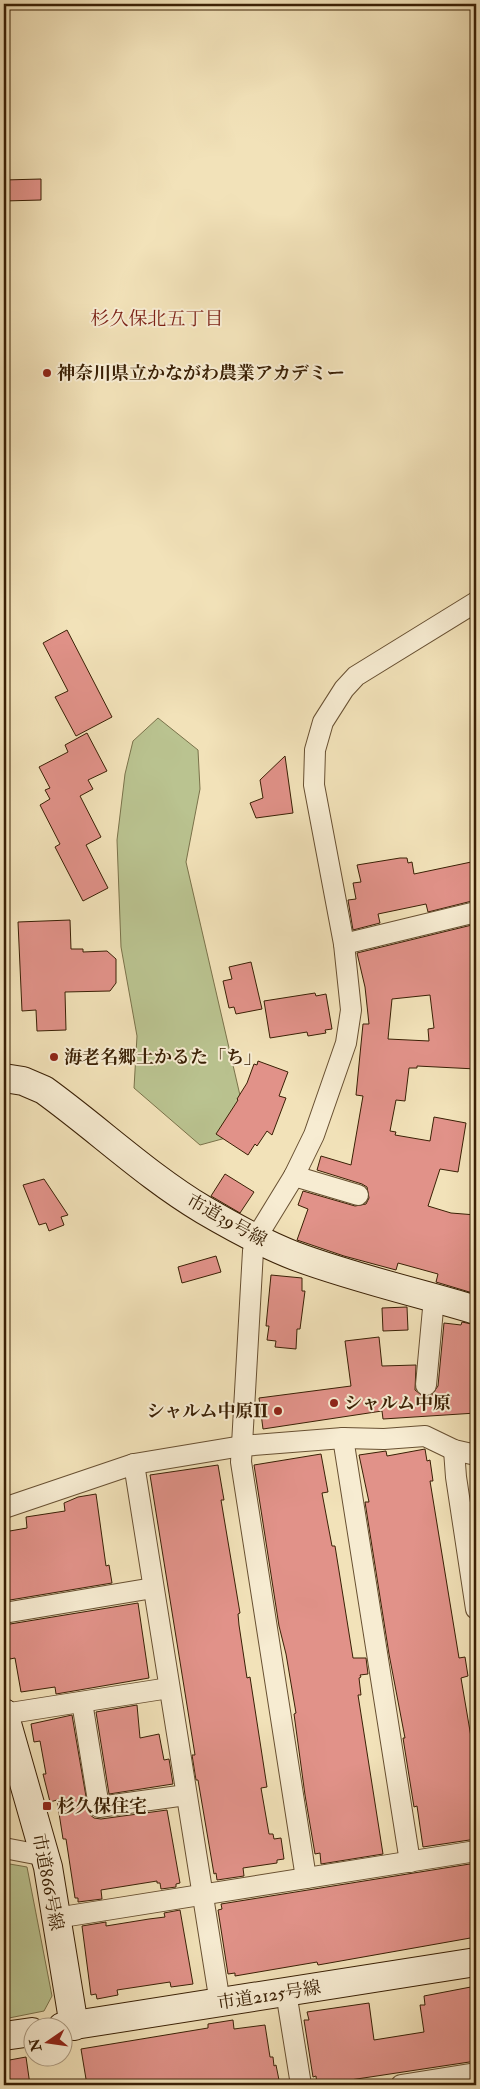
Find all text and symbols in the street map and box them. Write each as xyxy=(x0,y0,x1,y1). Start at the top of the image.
district label: 杉久保北五丁目 xyxy=(90,307,224,331)
place label: 神奈川県立かながわ農業アカデミー xyxy=(57,362,345,385)
marker: 神奈川県立かながわ農業アカデミー xyxy=(41,367,53,379)
place label: 海老名郷土かるた「ち」 xyxy=(64,1046,262,1069)
marker: 海老名郷土かるた「ち」 xyxy=(48,1051,60,1063)
street label: 市道39号線 xyxy=(183,1189,271,1252)
place label: シャルム中原 xyxy=(344,1392,451,1415)
marker: シャルム中原 xyxy=(328,1397,340,1409)
place label: シャルム中原II xyxy=(147,1400,268,1423)
marker: シャルム中原II xyxy=(272,1405,284,1417)
place label: 杉久保住宅 xyxy=(57,1795,147,1818)
marker: 杉久保住宅 xyxy=(41,1800,53,1812)
street label: 市道866号線 xyxy=(27,1832,68,1933)
street label: 市道2125号線 xyxy=(216,1976,322,2015)
north arrow xyxy=(22,2016,72,2066)
text: N xyxy=(26,2036,46,2054)

